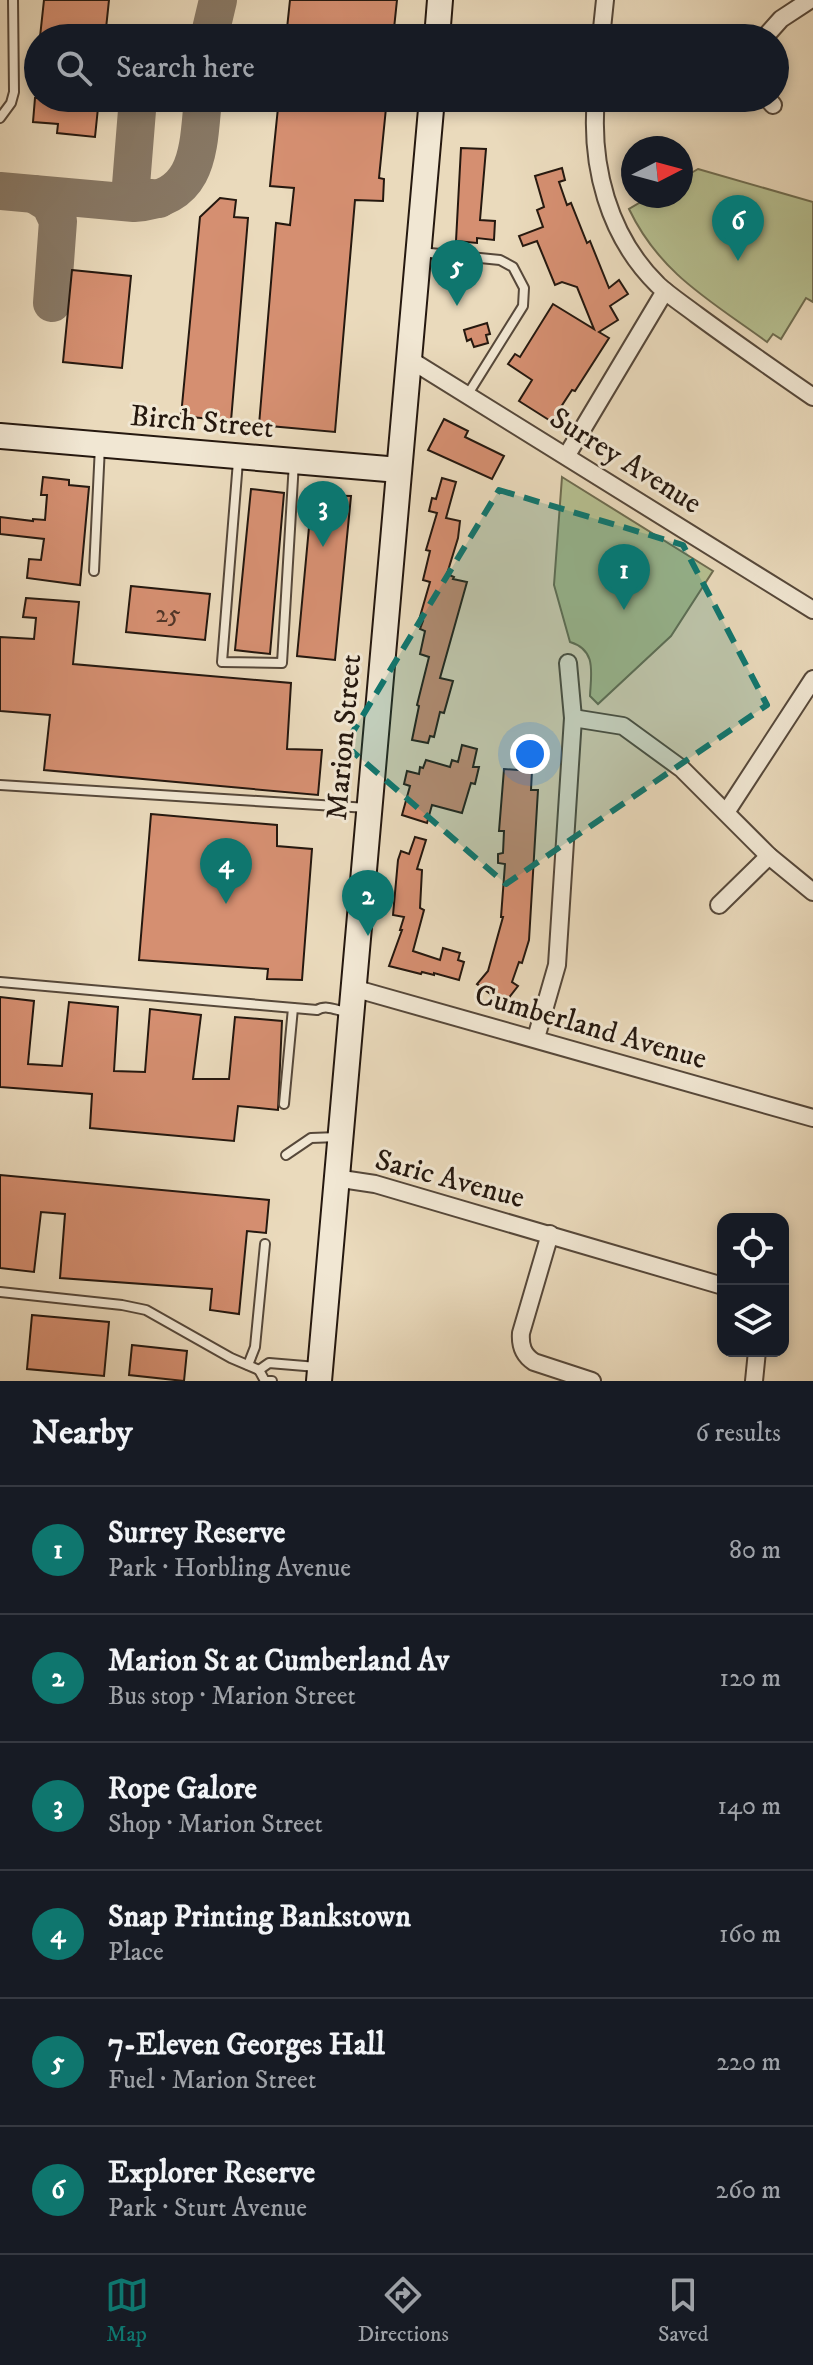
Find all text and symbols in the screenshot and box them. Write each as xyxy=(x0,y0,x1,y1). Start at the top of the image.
search box xyxy=(24,24,789,112)
icon: search xyxy=(52,46,96,90)
text: Search here xyxy=(116,50,255,87)
north arrow xyxy=(621,136,693,208)
pin: 6 xyxy=(712,195,764,261)
pin: 5 xyxy=(431,240,483,306)
street label: Birch Street xyxy=(129,398,275,447)
street label: Surrey Avenue xyxy=(542,400,708,523)
pin: 3 xyxy=(297,481,349,547)
pin: 1 xyxy=(598,544,650,610)
house number: 25 xyxy=(155,598,181,631)
street label: Marion Street xyxy=(319,652,370,822)
your location xyxy=(510,734,550,774)
pin: 4 xyxy=(200,838,252,904)
pin: 2 xyxy=(342,870,394,936)
street label: Cumberland Avenue xyxy=(470,977,711,1078)
street label: Saric Avenue xyxy=(371,1142,528,1217)
map controls xyxy=(717,1213,789,1357)
button: locate xyxy=(717,1213,789,1285)
button: layers xyxy=(717,1285,789,1357)
text: Nearby xyxy=(32,1412,133,1454)
text: 6 results xyxy=(695,1417,781,1450)
text: Surrey Reserve xyxy=(108,1515,285,1552)
text: 1 xyxy=(53,1534,63,1567)
text: 80 m xyxy=(729,1534,781,1567)
text: Park · Horbling Avenue xyxy=(108,1552,351,1585)
text: Marion St at Cumberland Av xyxy=(108,1643,449,1680)
text: 2 xyxy=(52,1662,64,1695)
text: 120 m xyxy=(720,1662,781,1695)
text: Bus stop · Marion Street xyxy=(108,1680,356,1713)
text: Rope Galore xyxy=(108,1771,257,1808)
text: 3 xyxy=(53,1790,63,1823)
text: 140 m xyxy=(717,1790,781,1823)
text: Shop · Marion Street xyxy=(108,1808,323,1841)
text: Snap Printing Bankstown xyxy=(108,1899,411,1936)
text: 4 xyxy=(51,1918,65,1951)
text: 160 m xyxy=(719,1918,781,1951)
text: Place xyxy=(108,1936,164,1969)
text: 7-Eleven Georges Hall xyxy=(108,2027,385,2064)
text: 5 xyxy=(52,2046,64,2079)
text: 220 m xyxy=(716,2046,781,2079)
text: Fuel · Marion Street xyxy=(108,2064,316,2097)
text: Explorer Reserve xyxy=(108,2155,315,2192)
text: 6 xyxy=(51,2174,65,2207)
text: 260 m xyxy=(716,2174,781,2207)
text: Park · Sturt Avenue xyxy=(108,2192,307,2225)
tab: Map xyxy=(105,2273,149,2348)
tab: Directions xyxy=(358,2273,449,2348)
tab: Saved xyxy=(658,2273,708,2348)

